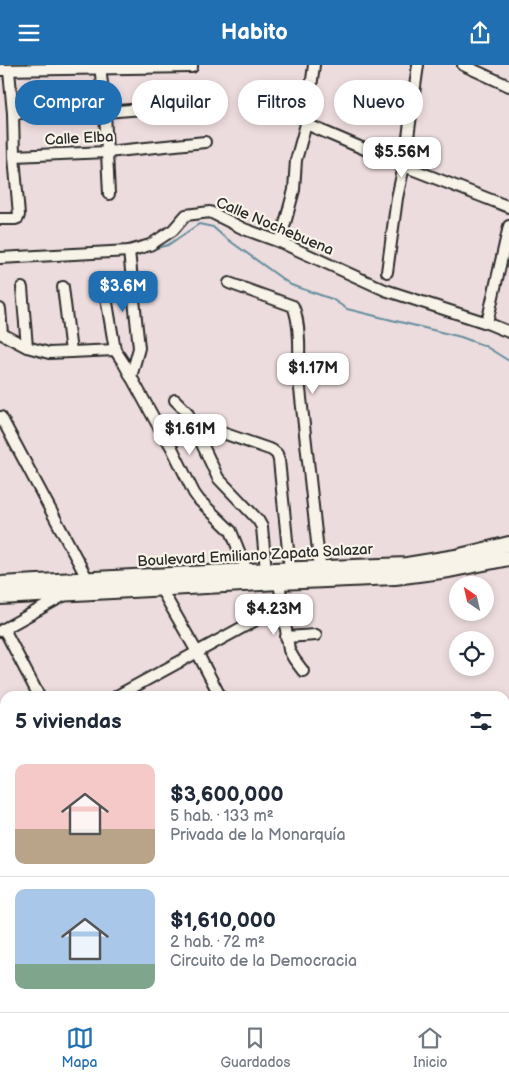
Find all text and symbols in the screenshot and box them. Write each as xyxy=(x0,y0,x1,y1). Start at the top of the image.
icon: menu xyxy=(15,19,43,47)
text: Habito xyxy=(221,19,288,46)
icon: share xyxy=(466,19,494,47)
chip: Comprar xyxy=(15,80,122,125)
chip: Alquilar xyxy=(132,80,228,125)
chip: Filtros xyxy=(238,80,324,125)
chip: Nuevo xyxy=(334,80,423,125)
street label: Calle Elba xyxy=(44,127,114,150)
pin: $5.56M xyxy=(361,137,443,179)
text: $5.56M xyxy=(374,143,430,162)
street label: Calle Nochebuena xyxy=(213,193,337,260)
pin: $3.6M xyxy=(88,271,158,313)
text: $3.6M xyxy=(100,277,146,296)
pin: $1.17M xyxy=(272,353,354,395)
text: $1.17M xyxy=(288,359,338,378)
pin: $1.61M xyxy=(149,413,231,456)
text: $1.61M xyxy=(164,420,216,439)
street label: Boulevard Emiliano Zapata Salazar xyxy=(137,540,374,571)
north arrow xyxy=(449,576,494,621)
map controls xyxy=(449,576,494,676)
pin: $4.23M xyxy=(233,593,315,636)
text: $4.23M xyxy=(246,600,302,619)
button: locate xyxy=(449,631,494,676)
icon: filters xyxy=(467,707,495,735)
text: 5 viviendas xyxy=(15,709,121,734)
text: $3,600,000 xyxy=(170,782,284,807)
icon: home xyxy=(55,784,115,844)
text: 5 hab. · 133 m² xyxy=(170,807,274,826)
text: Privada de la Monarquía xyxy=(170,826,345,845)
text: $1,610,000 xyxy=(170,908,276,933)
icon: home xyxy=(55,909,115,969)
text: 2 hab. · 72 m² xyxy=(170,933,265,952)
text: Circuito de la Democracia xyxy=(170,952,357,971)
tab: Mapa xyxy=(61,1024,98,1071)
tab: Guardados xyxy=(220,1024,290,1071)
tab: Inicio xyxy=(413,1024,448,1071)

